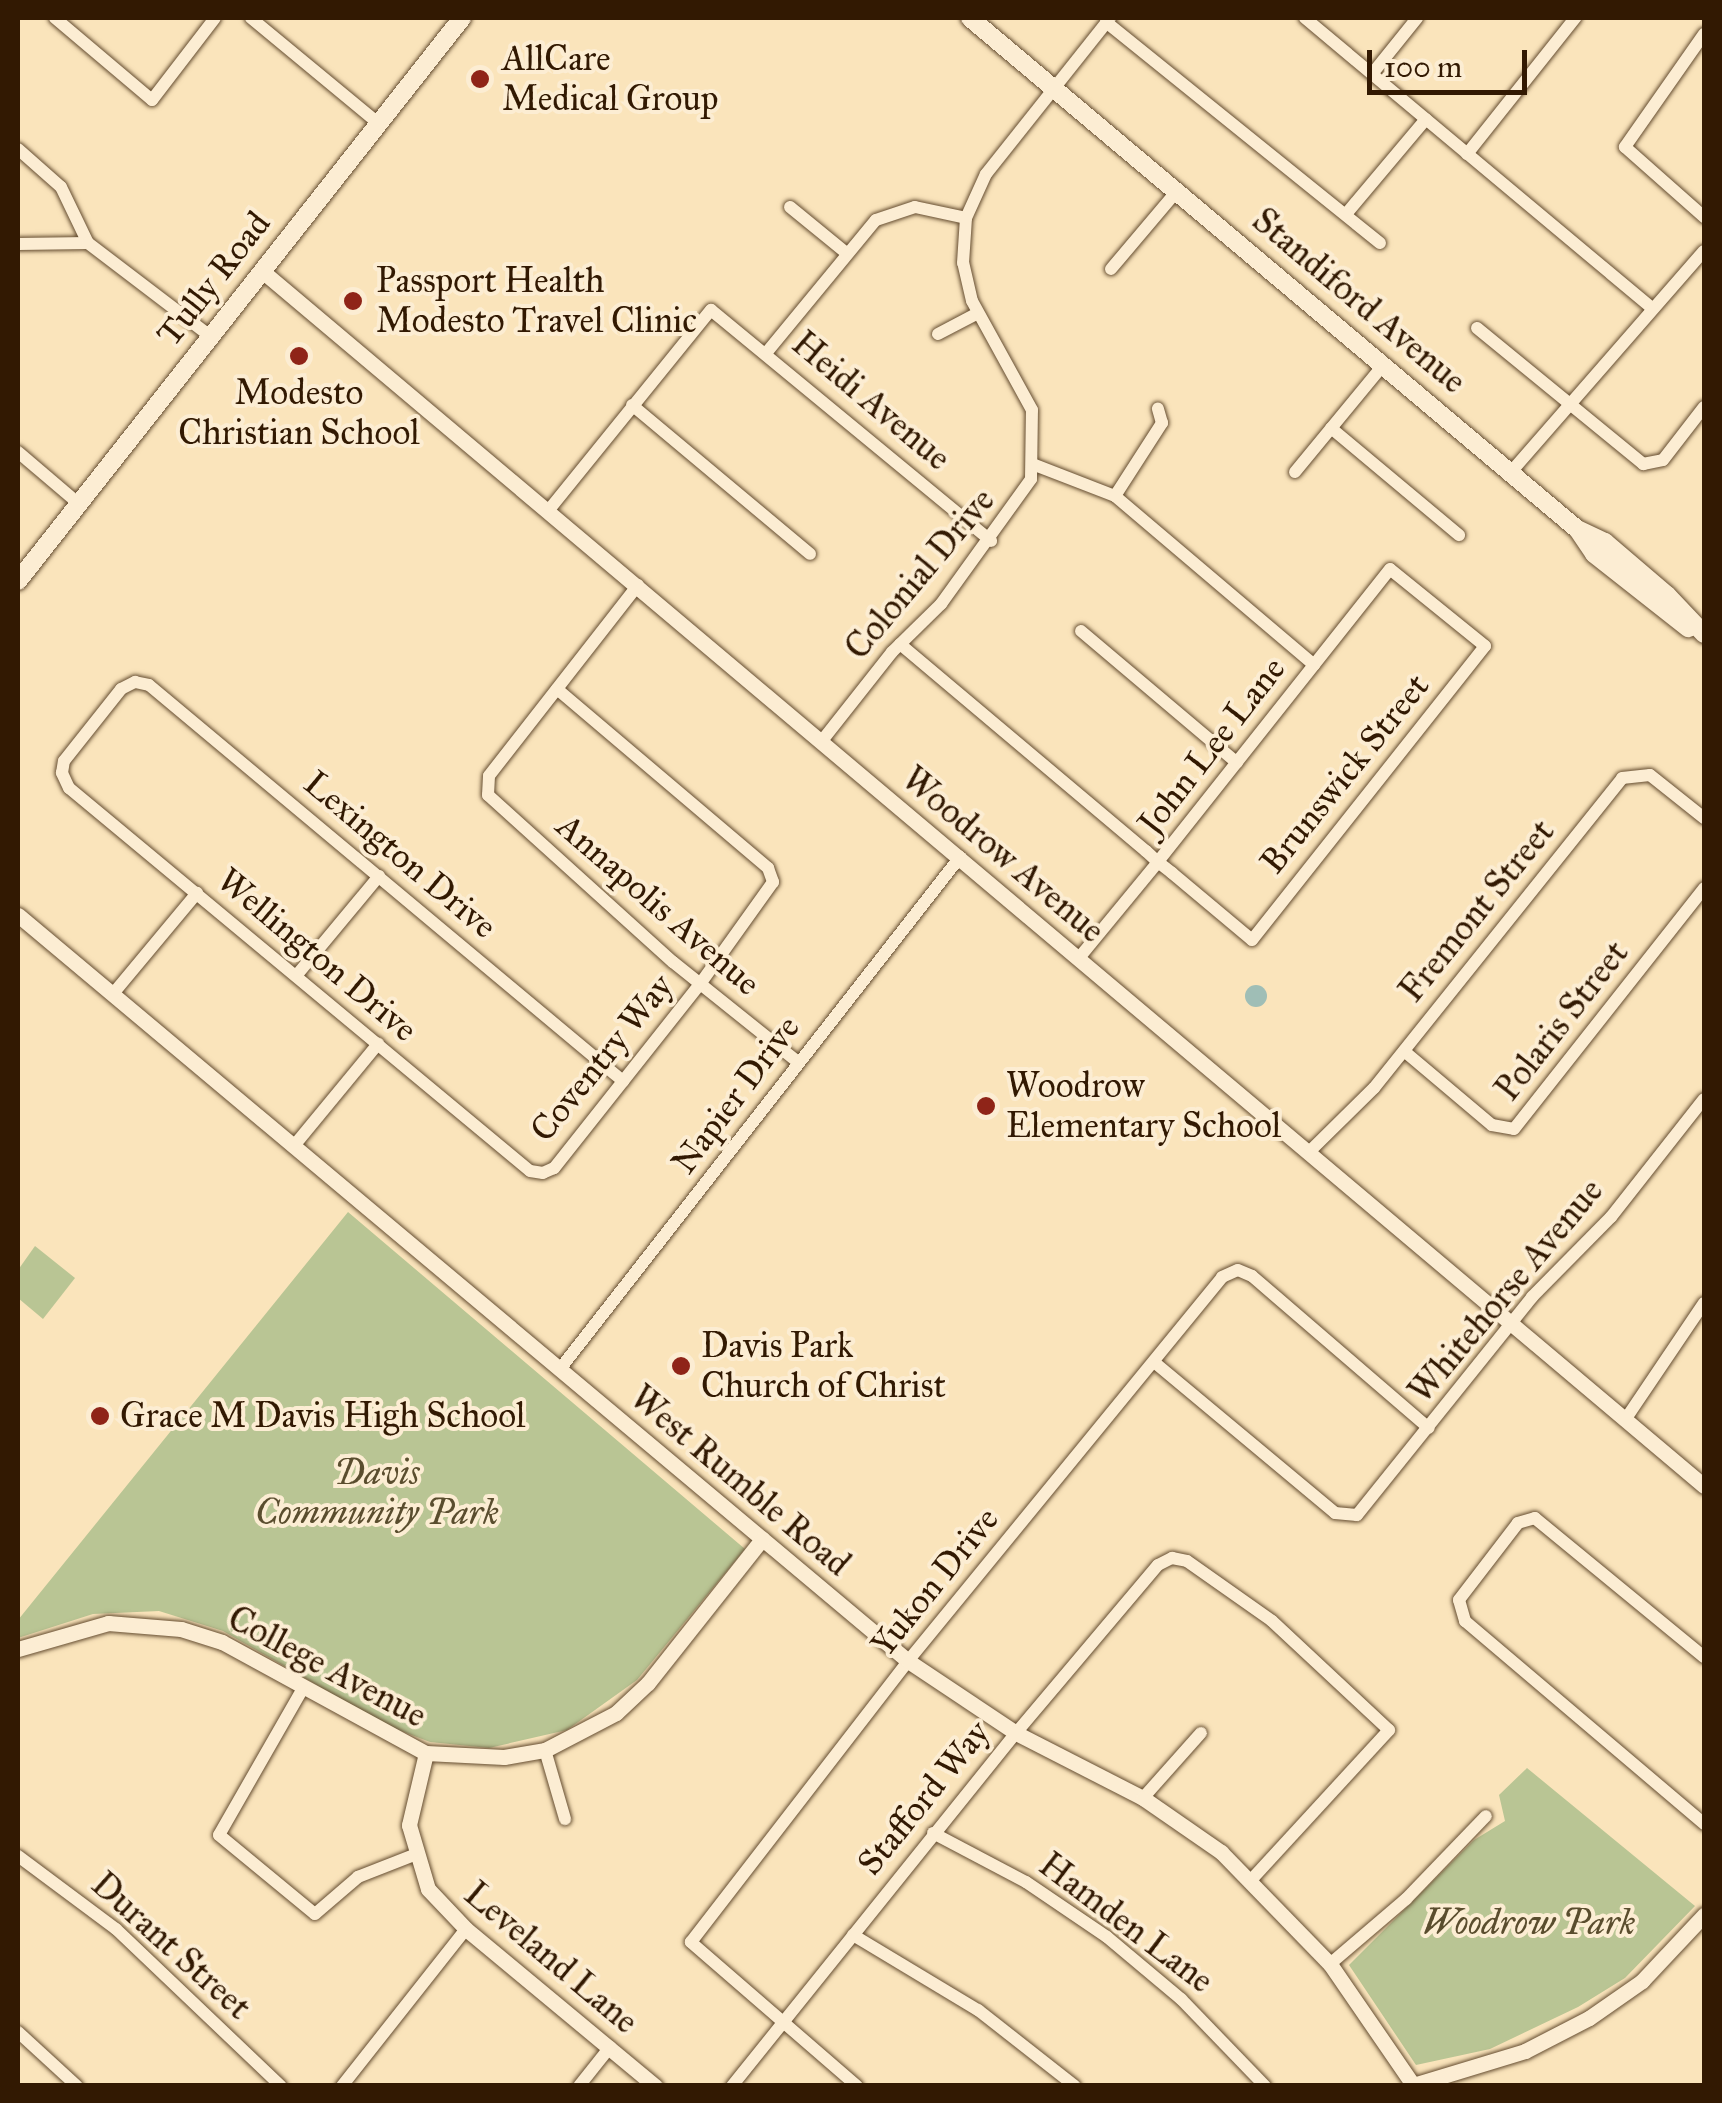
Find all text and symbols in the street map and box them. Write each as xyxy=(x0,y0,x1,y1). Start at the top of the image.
scale bar xyxy=(1372,30,1532,92)
place label: AllCare Medical Group xyxy=(502,38,719,120)
text: 100 m xyxy=(1384,49,1462,85)
marker: AllCare Medical Group xyxy=(467,66,493,92)
street label: Standiford Avenue xyxy=(1244,199,1474,403)
street label: Tully Road xyxy=(149,203,279,355)
place label: Passport Health Modesto Travel Clinic xyxy=(376,260,697,342)
marker: Passport Health Modesto Travel Clinic xyxy=(340,288,366,314)
street label: Heidi Avenue xyxy=(783,323,959,479)
marker: Modesto Christian School xyxy=(288,345,310,367)
place label: Modesto Christian School xyxy=(178,372,420,454)
street label: Colonial Drive xyxy=(836,480,1004,668)
street label: John Lee Lane xyxy=(1130,649,1294,843)
street label: Brunswick Street xyxy=(1252,666,1438,882)
street label: Woodrow Avenue xyxy=(893,758,1113,952)
street label: Lexington Drive xyxy=(295,762,505,948)
street label: Annapolis Avenue xyxy=(548,805,768,1005)
street label: Fremont Street xyxy=(1391,811,1563,1011)
street label: Wellington Drive xyxy=(209,859,425,1051)
street label: Polaris Street xyxy=(1487,933,1637,1109)
street label: Coventry Way xyxy=(522,966,682,1150)
street label: Napier Drive xyxy=(663,1008,809,1182)
place label: Woodrow Elementary School xyxy=(1006,1065,1281,1147)
marker: Woodrow Elementary School xyxy=(975,1095,997,1117)
street label: Whitehorse Avenue xyxy=(1400,1170,1612,1412)
place label: Davis Park Church of Christ xyxy=(701,1325,946,1407)
marker: Davis Park Church of Christ xyxy=(670,1355,692,1377)
street label: West Rumble Road xyxy=(621,1377,859,1585)
place label: Grace M Davis High School xyxy=(120,1395,525,1437)
marker: Grace M Davis High School xyxy=(89,1405,111,1427)
park label: Davis Community Park xyxy=(255,1452,499,1534)
street label: Yukon Drive xyxy=(862,1499,1008,1665)
street label: College Avenue xyxy=(221,1597,433,1737)
street label: Stafford Way xyxy=(849,1712,999,1884)
street label: Hamden Lane xyxy=(1031,1844,1221,2002)
street label: Durant Street xyxy=(83,1864,259,2028)
street label: Leveland Lane xyxy=(456,1873,646,2043)
park label: Woodrow Park xyxy=(1423,1902,1635,1944)

